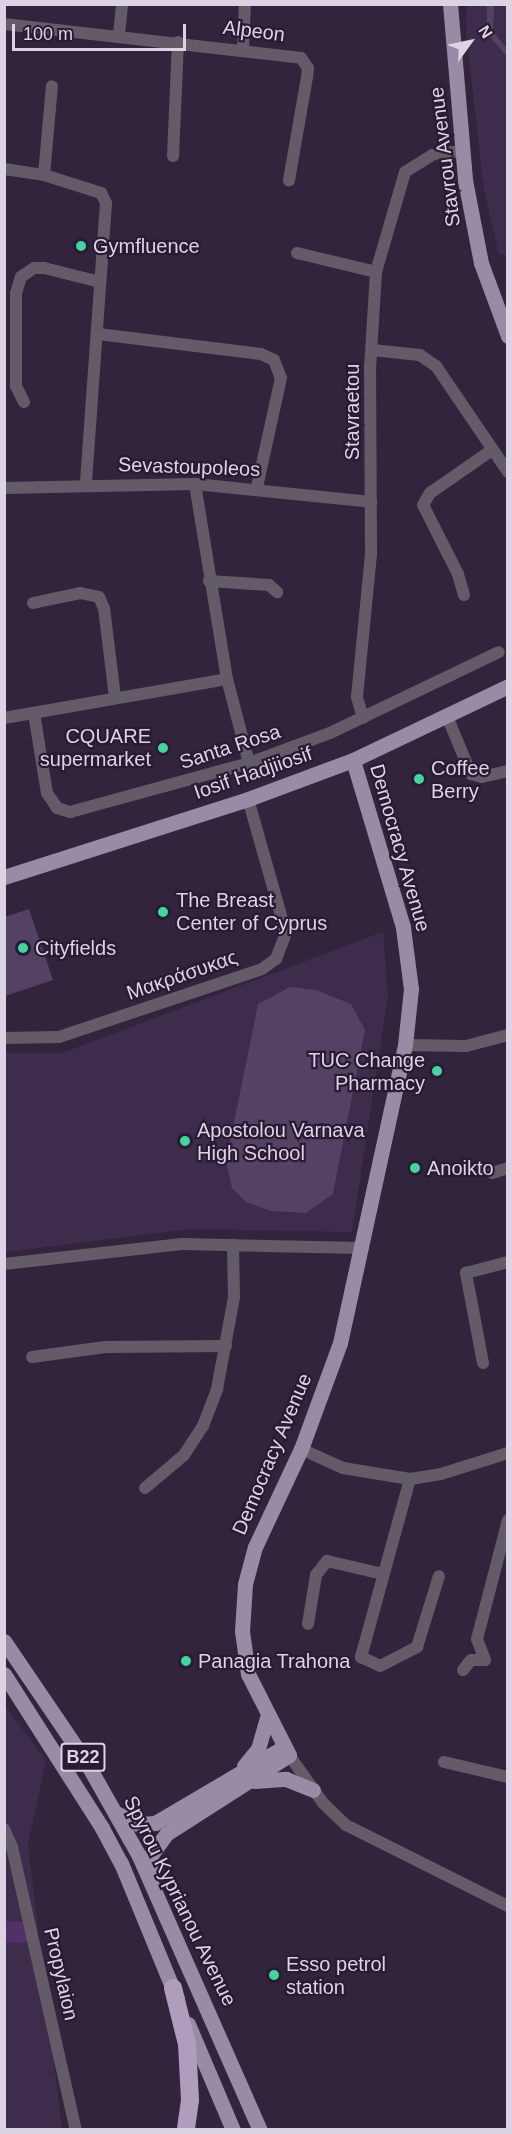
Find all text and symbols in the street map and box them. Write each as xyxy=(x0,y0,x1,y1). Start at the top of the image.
scale bar xyxy=(15,12,189,50)
north arrow xyxy=(440,12,500,72)
street label: Alpeon xyxy=(222,15,286,47)
text: N xyxy=(475,22,496,41)
text: 100 m xyxy=(23,24,73,44)
street label: Stavrou Avenue xyxy=(424,85,466,229)
place label: Gymfluence xyxy=(93,234,200,258)
marker: Gymfluence xyxy=(74,239,88,253)
street label: Stavraetou xyxy=(340,364,364,460)
street label: Sevastoupoleos xyxy=(117,453,261,481)
street label: Santa Rosa xyxy=(177,719,283,775)
place label: CQUARE supermarket xyxy=(40,724,151,771)
marker: CQUARE supermarket xyxy=(156,741,170,755)
street label: Iosif Hadjiiosif xyxy=(191,742,315,804)
place label: Coffee Berry xyxy=(431,756,490,803)
street label: Democracy Avenue xyxy=(364,761,436,935)
marker: Coffee Berry xyxy=(412,772,426,786)
place label: The Breast Center of Cyprus xyxy=(176,888,327,935)
marker: The Breast Center of Cyprus xyxy=(154,903,172,921)
place label: Cityfields xyxy=(35,936,116,960)
marker: Cityfields xyxy=(16,941,30,955)
street label: Μακράσυκας xyxy=(124,945,240,1005)
place label: TUC Change Pharmacy xyxy=(308,1048,425,1095)
marker: TUC Change Pharmacy xyxy=(430,1064,444,1078)
place label: Apostolou Varnava High School xyxy=(197,1118,365,1165)
marker: Apostolou Varnava High School xyxy=(178,1134,192,1148)
place label: Anoikto xyxy=(427,1156,494,1180)
marker: Anoikto xyxy=(408,1161,422,1175)
street label: Democracy Avenue xyxy=(227,1369,317,1539)
place label: Panagia Trahona xyxy=(198,1649,351,1673)
marker: Panagia Trahona xyxy=(179,1654,193,1668)
road number: B22 xyxy=(59,1742,107,1772)
street label: Spyrou Kyprianou Avenue xyxy=(118,1791,242,2011)
street label: Propylaion xyxy=(39,1925,83,2023)
place label: Esso petrol station xyxy=(286,1952,386,1999)
marker: Esso petrol station xyxy=(267,1968,281,1982)

